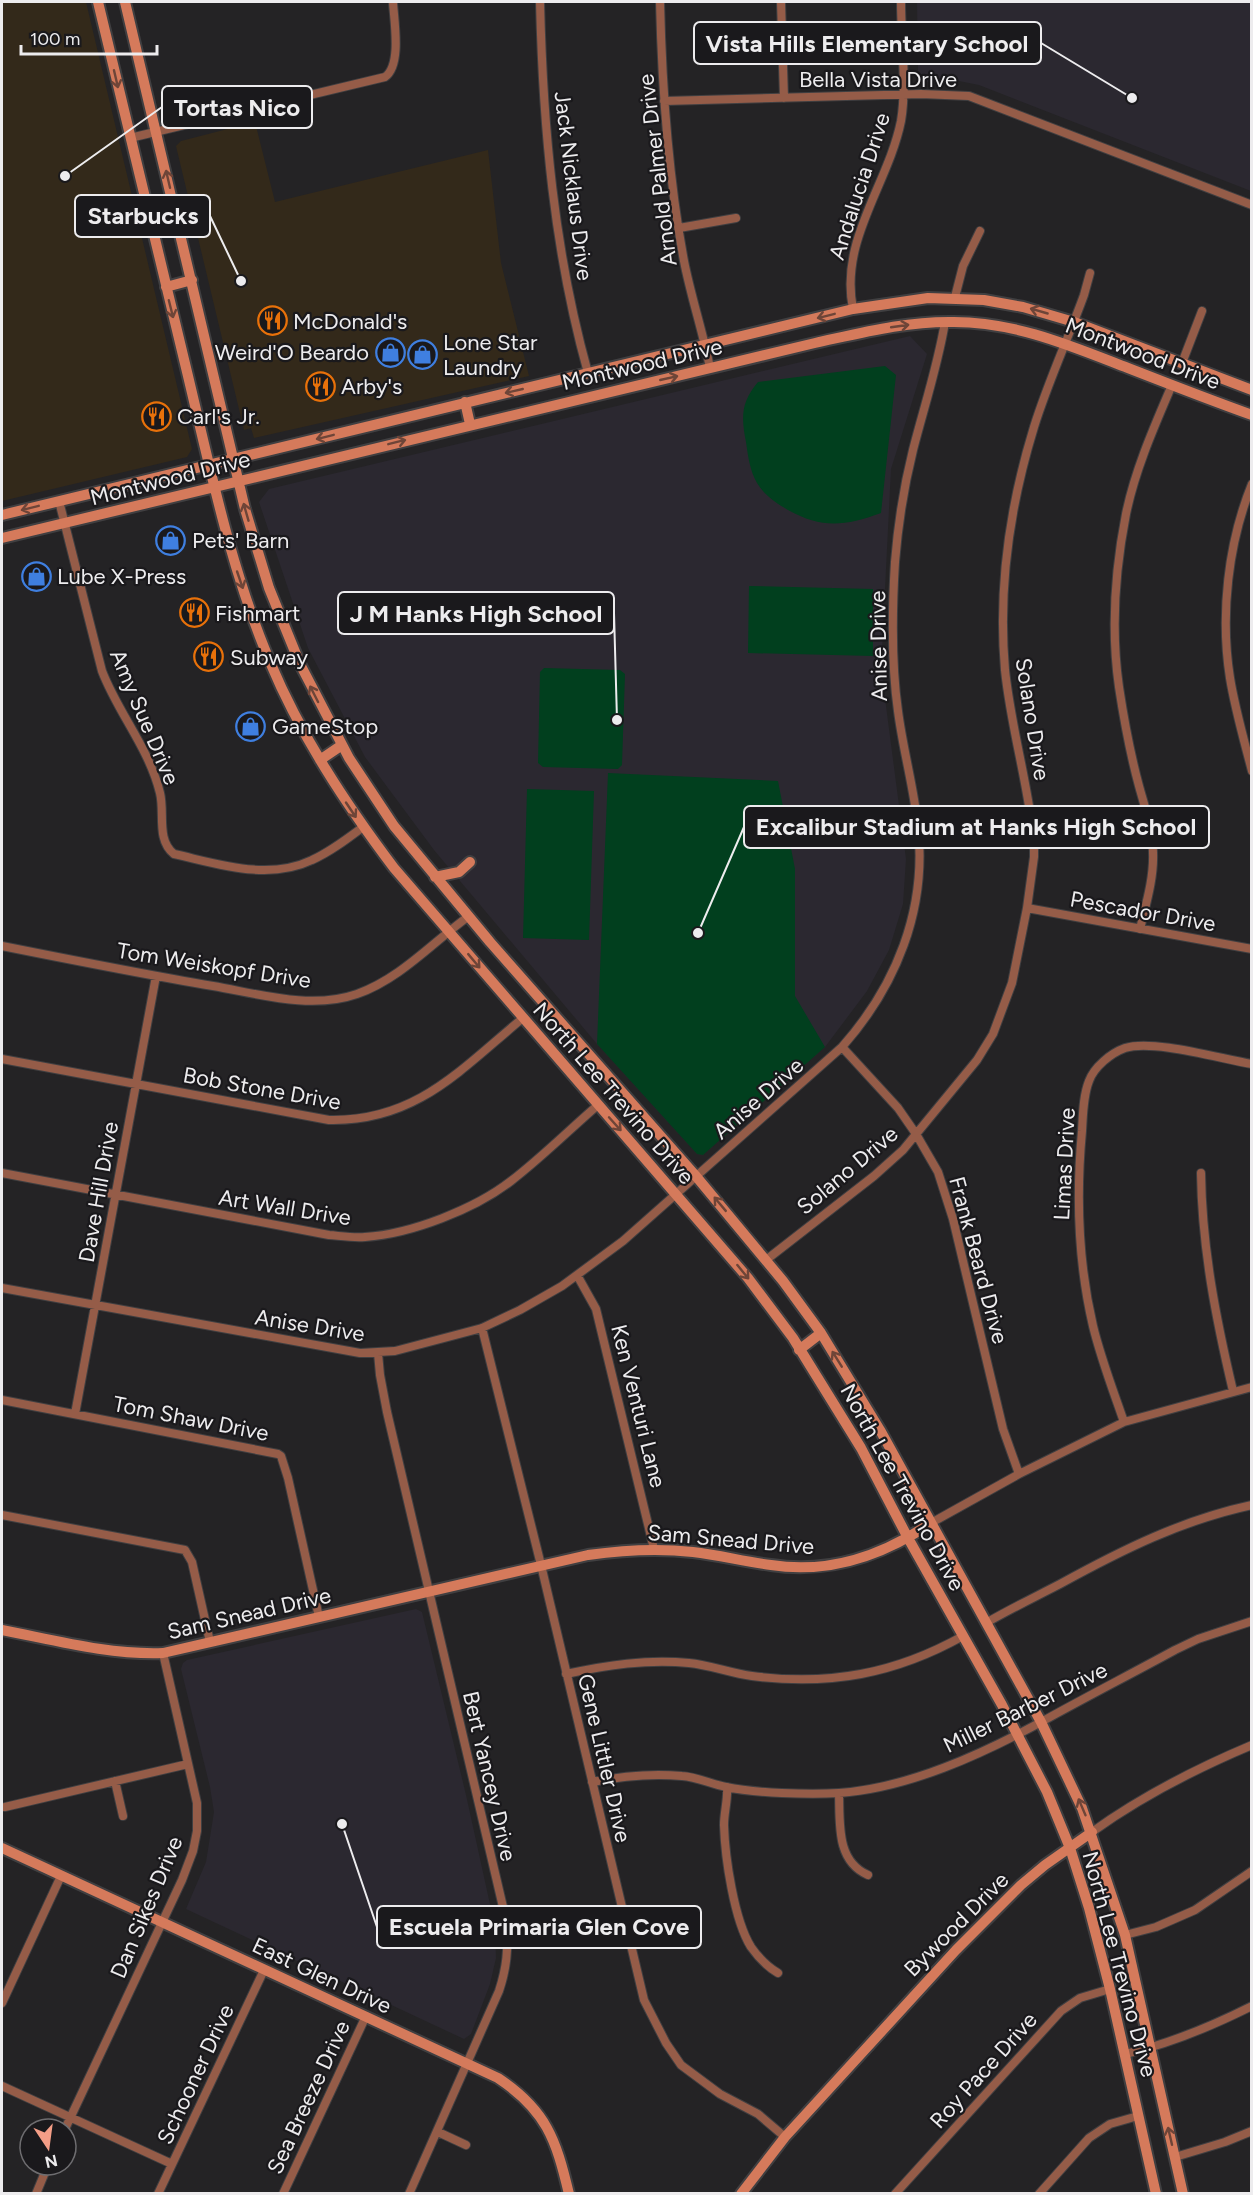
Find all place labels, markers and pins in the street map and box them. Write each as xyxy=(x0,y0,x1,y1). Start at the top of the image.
callout: Vista Hills Elementary School xyxy=(694,22,1041,64)
callout: Tortas Nico xyxy=(162,86,312,128)
callout: Starbucks xyxy=(75,195,210,237)
restaurant icon: McDonald's xyxy=(256,305,288,337)
place label: McDonald's xyxy=(293,308,407,335)
place label: Lone Star Laundry xyxy=(443,329,538,381)
shop icon: Weird'O Beardo xyxy=(374,336,406,368)
place label: Weird'O Beardo xyxy=(215,339,369,366)
shop icon: Lone Star Laundry xyxy=(406,339,438,371)
restaurant icon: Arby's xyxy=(304,370,336,402)
place label: Arby's xyxy=(341,373,402,400)
restaurant icon: Carl's Jr. xyxy=(140,400,172,432)
place label: Carl's Jr. xyxy=(177,403,260,430)
shop icon: Pets' Barn xyxy=(155,524,187,556)
place label: Pets' Barn xyxy=(192,527,289,554)
shop icon: Lube X-Press xyxy=(20,560,52,592)
place label: Lube X-Press xyxy=(57,563,186,590)
callout: J M Hanks High School xyxy=(338,592,614,634)
restaurant icon: Fishmart xyxy=(178,597,210,629)
place label: Fishmart xyxy=(215,600,300,627)
restaurant icon: Subway xyxy=(193,641,225,673)
place label: Subway xyxy=(230,644,308,671)
shop icon: GameStop xyxy=(235,710,267,742)
place label: GameStop xyxy=(272,713,378,740)
callout: Excalibur Stadium at Hanks High School xyxy=(744,806,1209,848)
callout: Escuela Primaria Glen Cove xyxy=(377,1906,701,1948)

